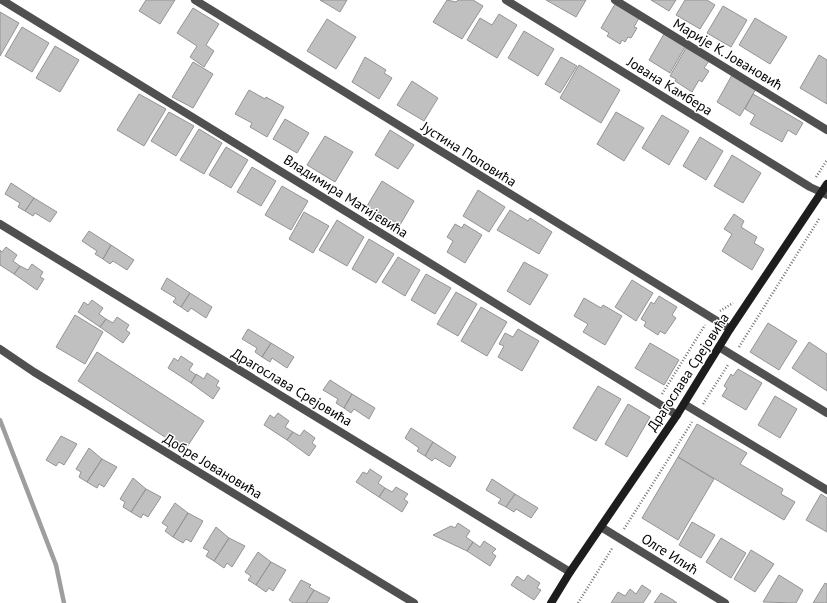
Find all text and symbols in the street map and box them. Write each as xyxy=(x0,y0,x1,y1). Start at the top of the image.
street label: Марије К. Јовановић xyxy=(670,14,786,94)
street label: Јована Камбера xyxy=(623,52,716,119)
street label: Јустина Поповића xyxy=(417,117,520,191)
street label: Владимира Матијевића xyxy=(280,150,412,242)
street label: Драгослава Срејовића xyxy=(643,309,733,435)
street label: Драгослава Срејовића xyxy=(228,344,356,430)
street label: Добре Јовановића xyxy=(160,429,266,503)
street label: Олге Илић xyxy=(638,529,702,579)

